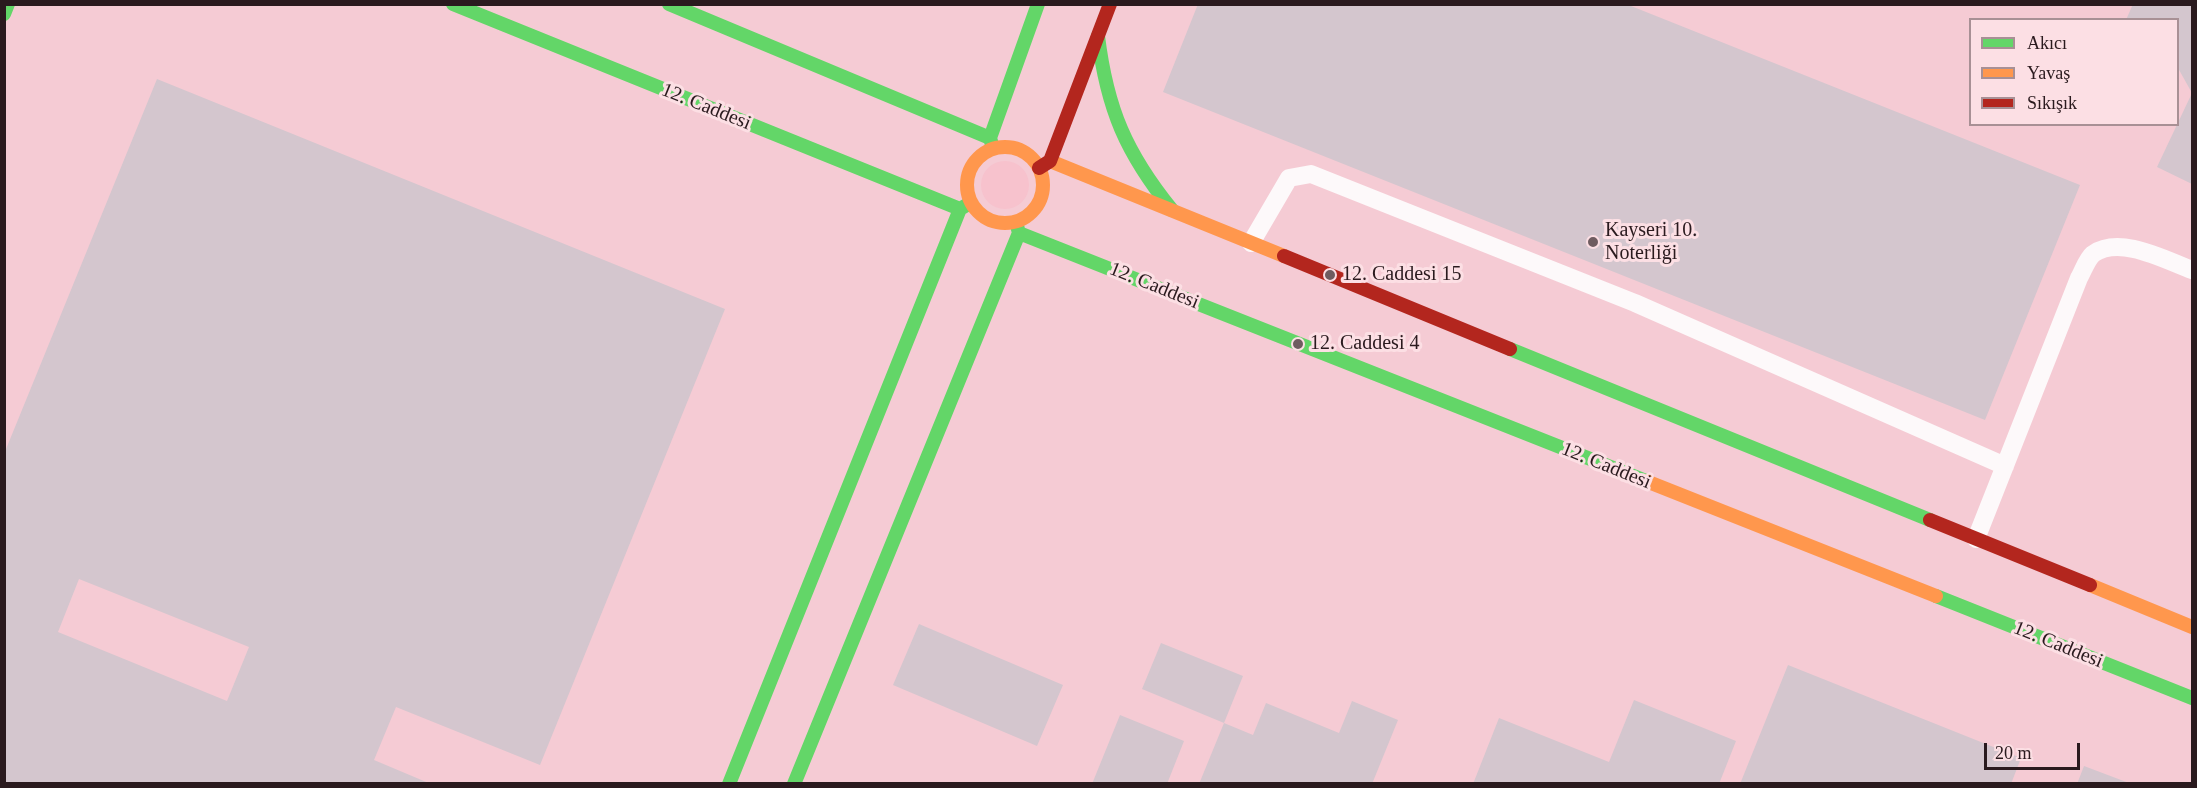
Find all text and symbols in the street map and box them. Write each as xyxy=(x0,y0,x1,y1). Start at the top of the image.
legend xyxy=(1969,18,2179,126)
text: Akıcı xyxy=(2027,33,2067,53)
text: Yavaş xyxy=(2027,63,2070,83)
street label: 12. Caddesi xyxy=(658,78,754,136)
text: Sıkışık xyxy=(2027,93,2077,113)
place label: Kayseri 10. Noterliği xyxy=(1605,219,1697,266)
marker: Kayseri 10. Noterliği xyxy=(1586,235,1600,249)
street label: 12. Caddesi xyxy=(1106,257,1202,315)
place label: 12. Caddesi 15 xyxy=(1342,263,1461,287)
marker: 12. Caddesi 15 xyxy=(1323,268,1337,282)
place label: 12. Caddesi 4 xyxy=(1310,332,1419,356)
marker: 12. Caddesi 4 xyxy=(1291,337,1305,351)
street label: 12. Caddesi xyxy=(1558,437,1654,495)
street label: 12. Caddesi xyxy=(2010,616,2106,674)
scale bar xyxy=(1987,731,2083,769)
text: 20 m xyxy=(1995,743,2032,763)

